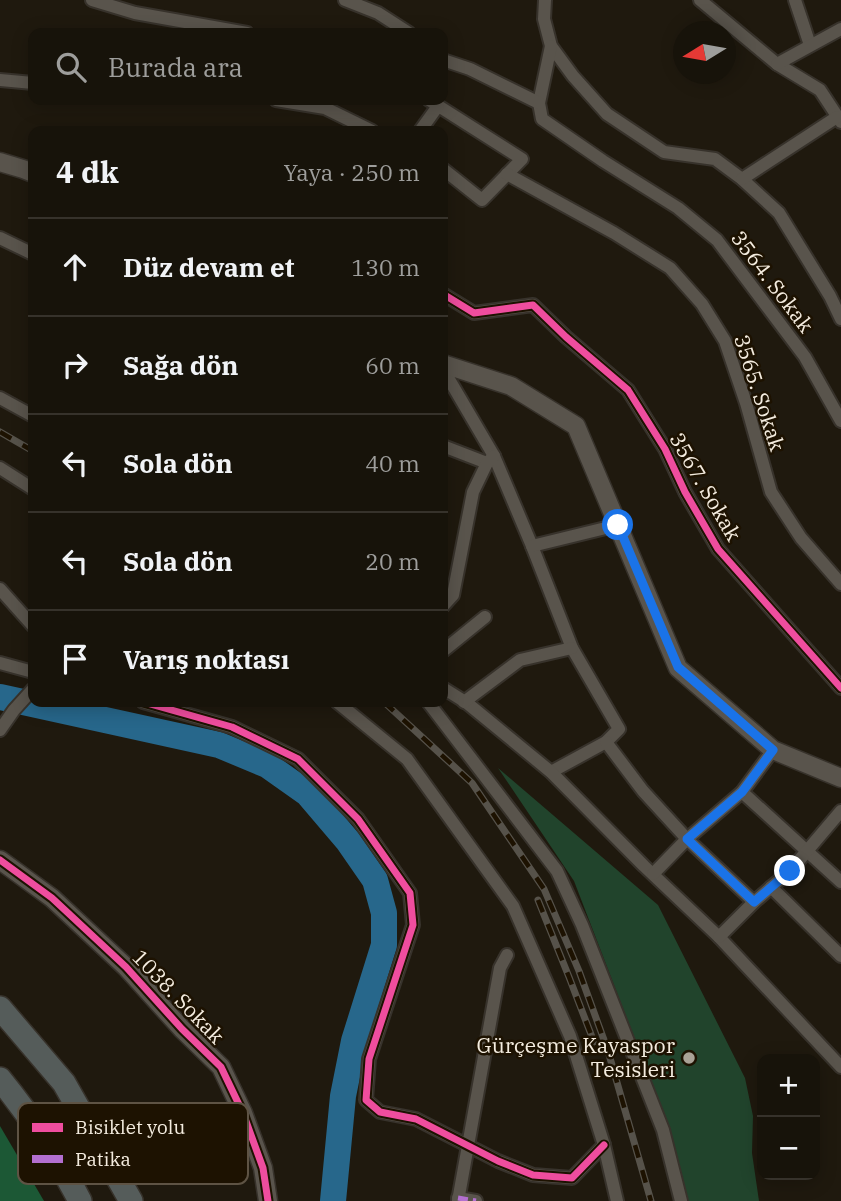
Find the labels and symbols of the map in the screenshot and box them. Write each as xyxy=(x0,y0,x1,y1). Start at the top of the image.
north arrow xyxy=(673,21,736,84)
street label: 3564. Sokak xyxy=(725,225,821,339)
street label: 3565. Sokak xyxy=(728,331,792,455)
street label: 3567. Sokak xyxy=(663,427,749,547)
route start xyxy=(602,509,633,540)
route end xyxy=(774,855,805,886)
street label: 1038. Sokak xyxy=(127,943,231,1050)
place label: Gürçeşme Kayaspor Tesisleri xyxy=(477,1031,676,1083)
marker: Gürçeşme Kayaspor Tesisleri xyxy=(681,1050,697,1066)
legend xyxy=(18,1103,248,1184)
text: Bisiklet yolu xyxy=(75,1115,185,1139)
text: Patika xyxy=(75,1147,131,1171)

